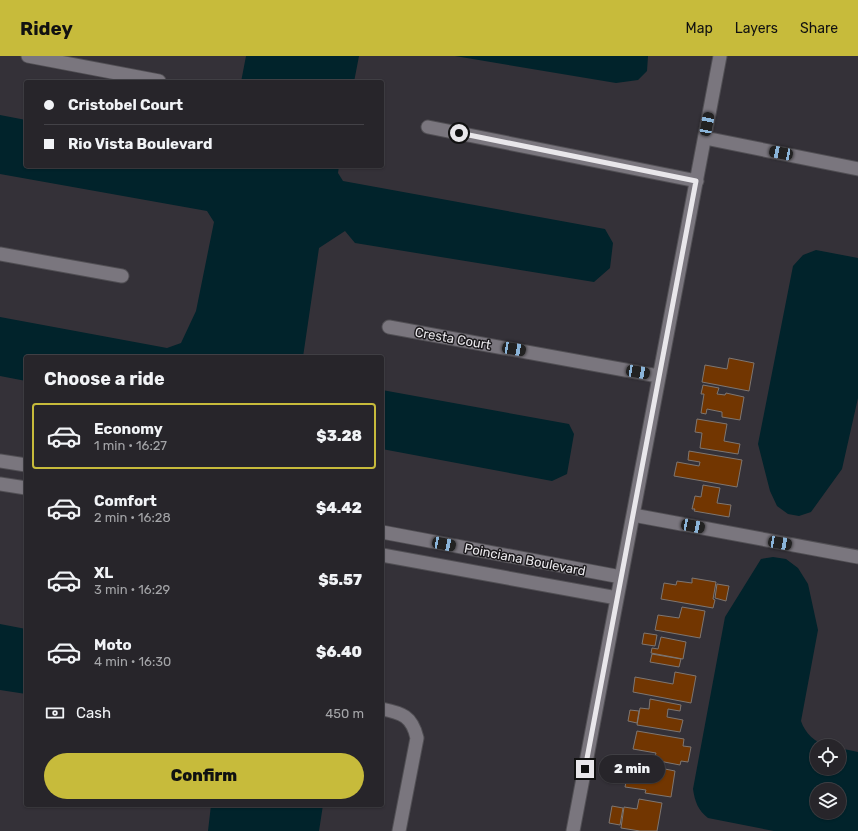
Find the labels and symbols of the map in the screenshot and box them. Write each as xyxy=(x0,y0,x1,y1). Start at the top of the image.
car xyxy=(699,111,715,137)
route start xyxy=(450,124,468,142)
car xyxy=(768,145,794,161)
street label: Cresta Court xyxy=(414,324,492,353)
car xyxy=(501,341,527,357)
car xyxy=(625,364,651,380)
car xyxy=(680,518,706,534)
car xyxy=(767,535,793,551)
car xyxy=(431,536,457,552)
street label: Poinciana Boulevard xyxy=(463,540,587,579)
callout: 2 min xyxy=(599,755,665,783)
route end xyxy=(576,760,594,778)

